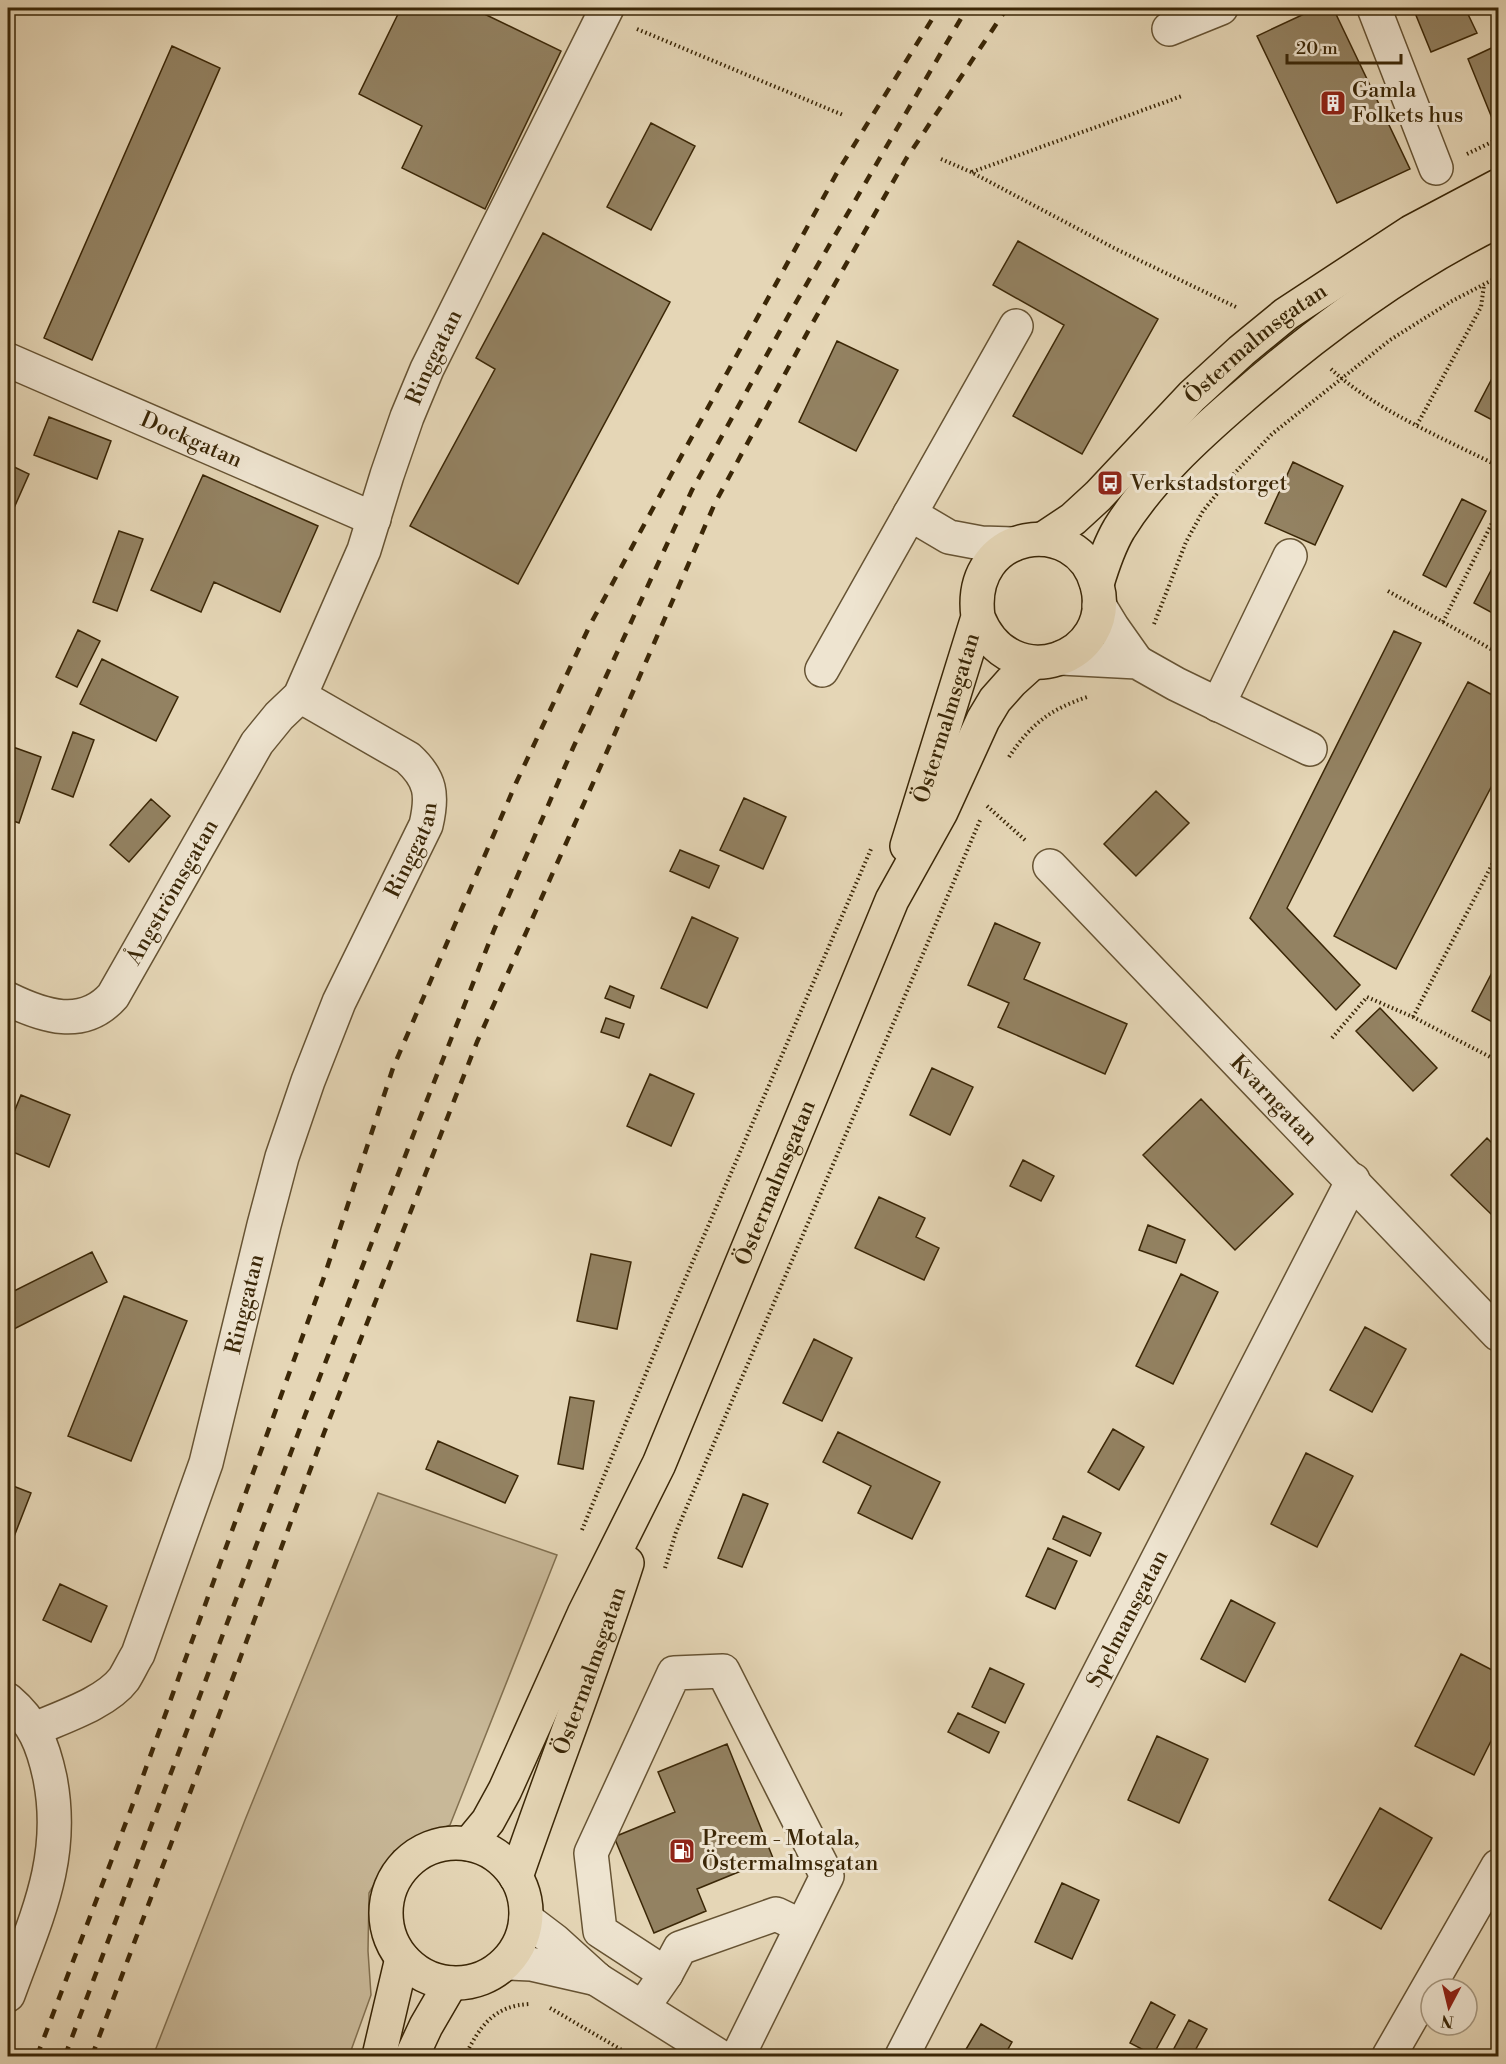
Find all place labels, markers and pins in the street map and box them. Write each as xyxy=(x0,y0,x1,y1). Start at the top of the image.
place label: Gamla Folkets hus xyxy=(1352,77,1463,129)
building icon: Gamla Folkets hus xyxy=(1318,88,1348,118)
bus stop icon: Verkstadstorget xyxy=(1095,468,1125,498)
place label: Verkstadstorget xyxy=(1129,470,1287,497)
place label: Preem - Motala, Östermalmsgatan xyxy=(702,1825,878,1877)
fuel station icon: Preem - Motala, Östermalmsgatan xyxy=(667,1836,697,1866)

